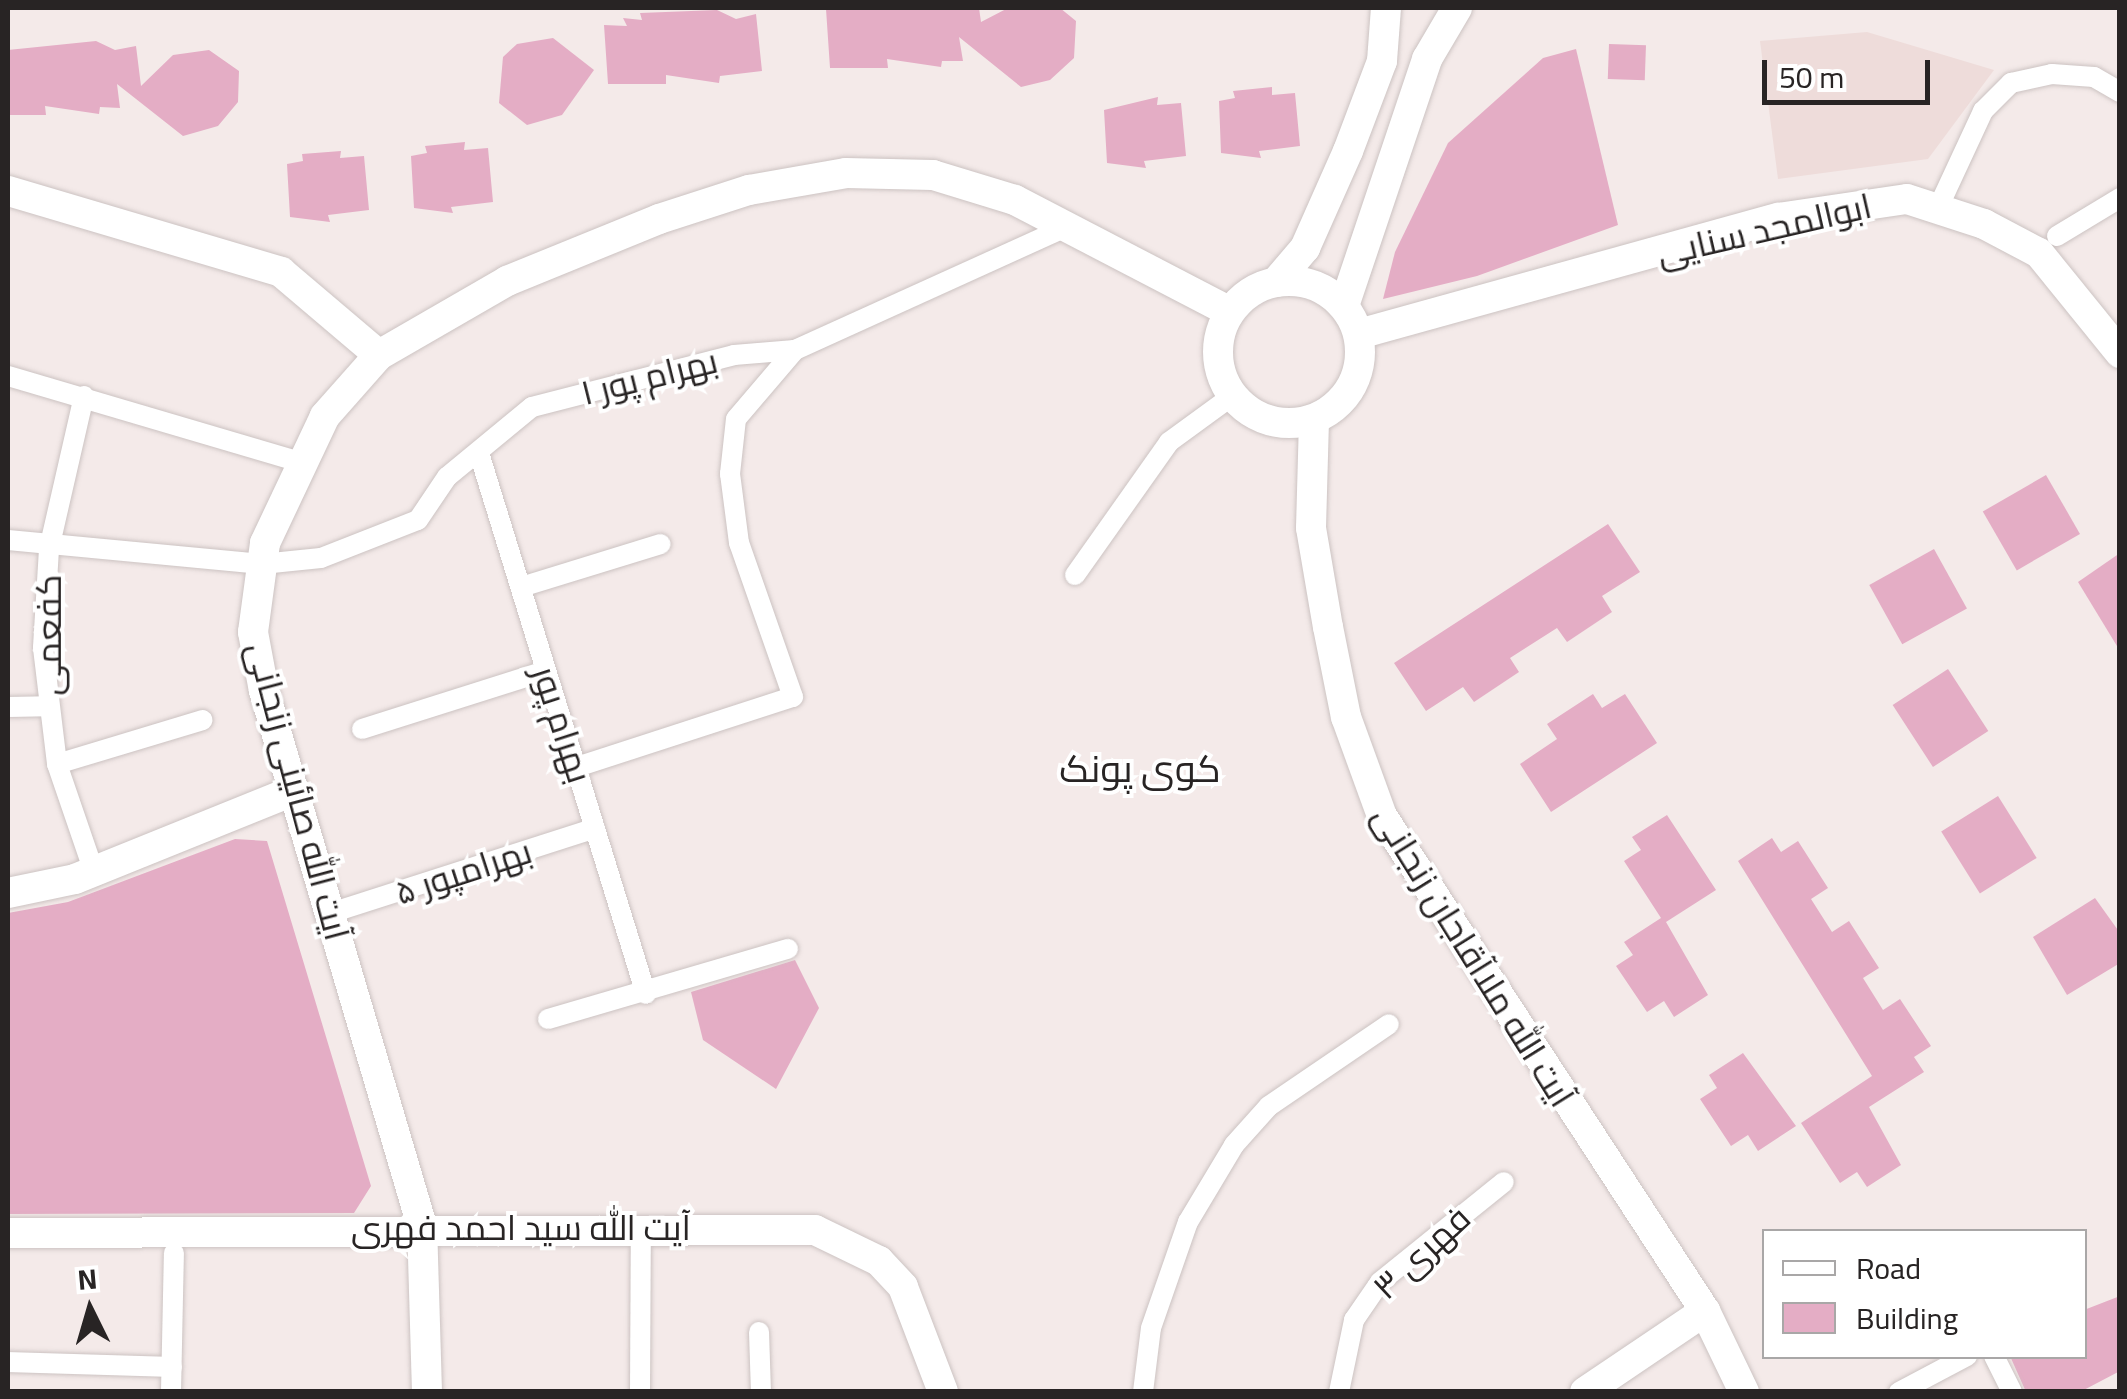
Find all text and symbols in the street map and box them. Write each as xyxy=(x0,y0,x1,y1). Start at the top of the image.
scale bar xyxy=(1767,40,1934,102)
text: 50 m xyxy=(1779,49,1844,105)
street label: ابوالمجد سنایی xyxy=(1653,184,1875,274)
street label: بهرام پور ۱ xyxy=(576,339,722,413)
street label: کفعمی xyxy=(27,574,69,696)
street label: آیت الله صائینی زنجانی xyxy=(239,637,359,945)
street label: بهرام پور xyxy=(524,660,602,788)
district label: کوی پونک xyxy=(1059,746,1221,792)
street label: آیت الله ملاآقاجان زنجانی xyxy=(1364,798,1584,1114)
street label: بهرامپور ۵ xyxy=(389,829,537,913)
street label: فهری ۳ xyxy=(1364,1197,1478,1307)
street label: آیت الله سید احمد فهری xyxy=(351,1206,691,1248)
legend xyxy=(1762,1229,2087,1359)
text: Road xyxy=(1856,1240,1921,1296)
text: N xyxy=(76,1252,99,1306)
north arrow xyxy=(40,1259,140,1359)
text: Building xyxy=(1856,1290,1958,1346)

